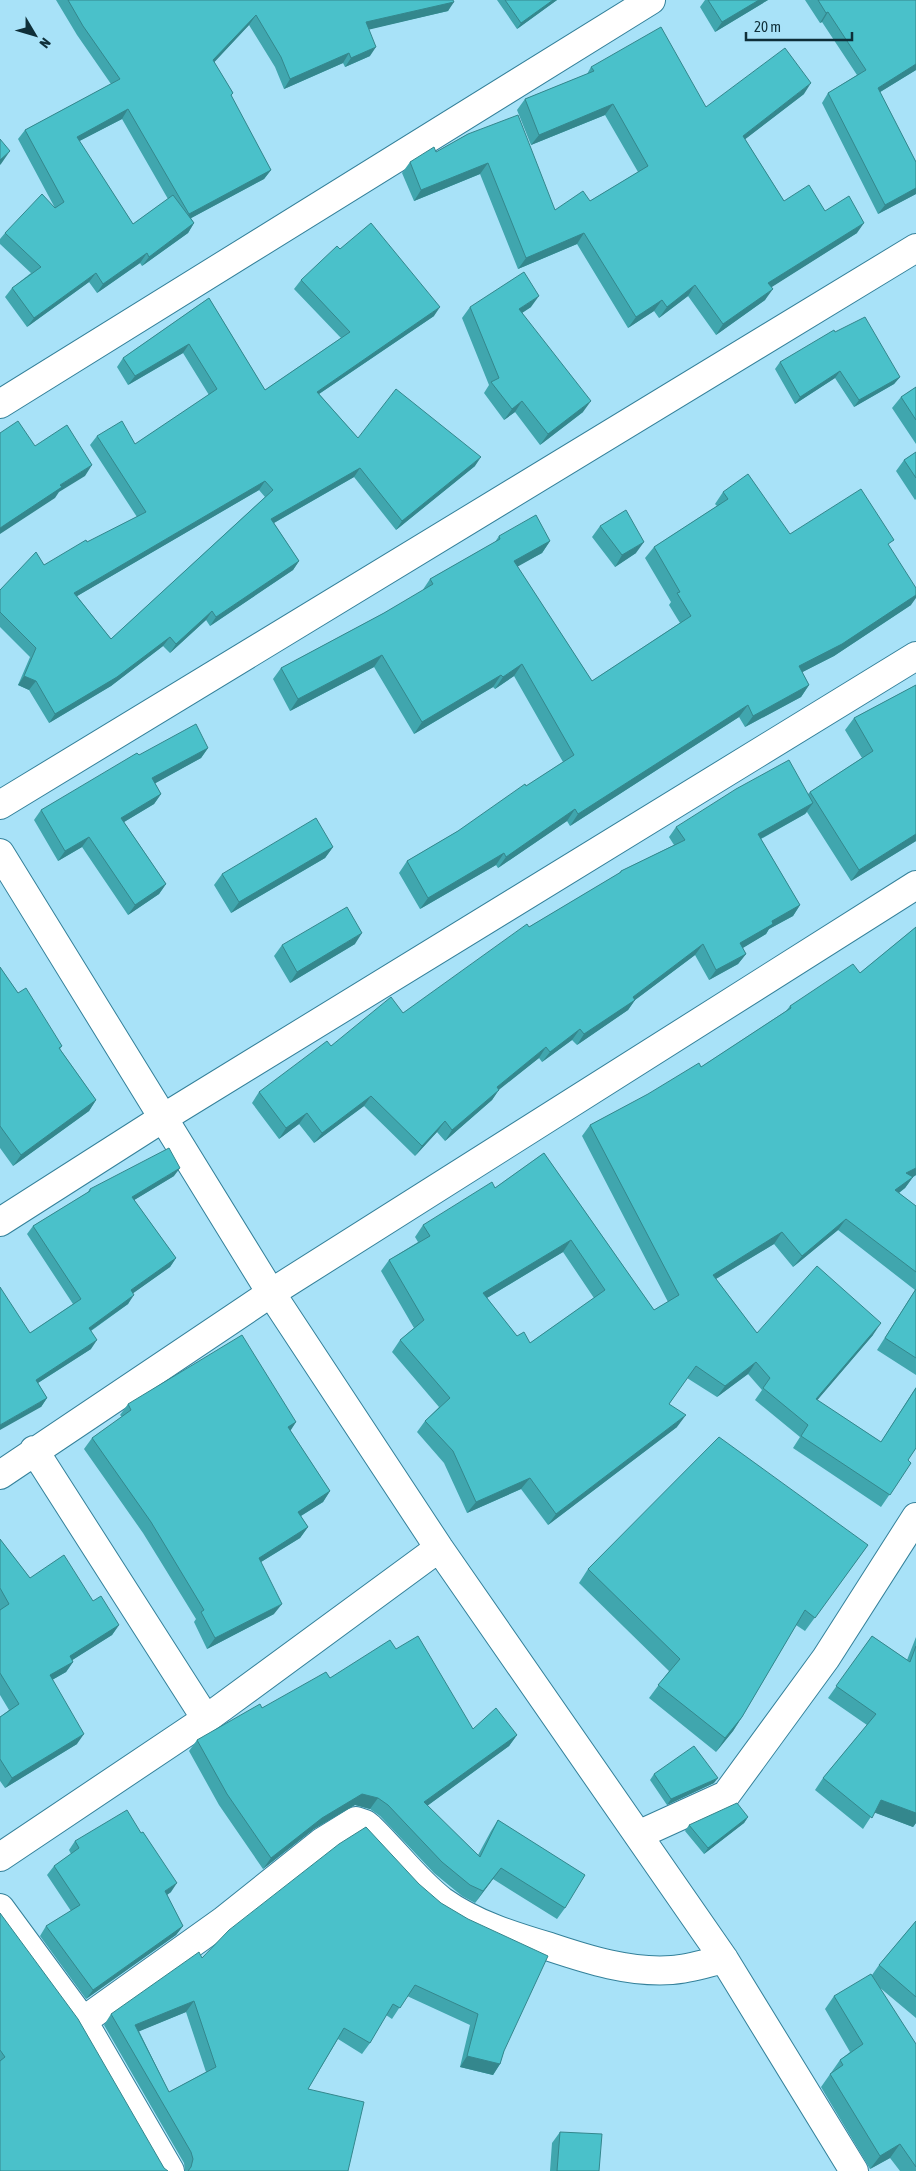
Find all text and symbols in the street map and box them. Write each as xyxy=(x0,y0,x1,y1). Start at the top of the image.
north arrow xyxy=(10,10,60,60)
scale bar xyxy=(746,10,852,42)
text: 20 m xyxy=(754,18,781,35)
text: N xyxy=(36,35,54,51)

